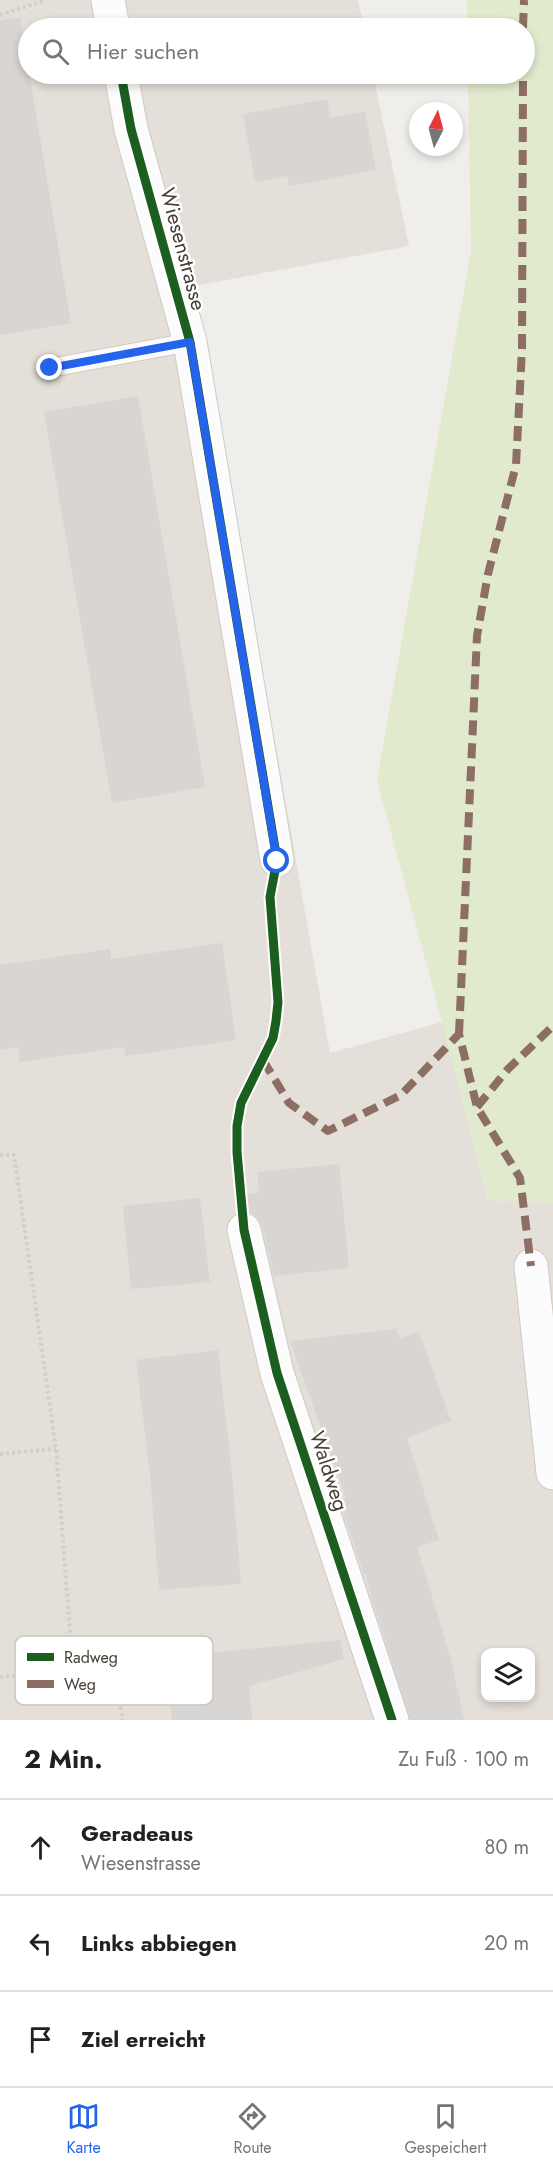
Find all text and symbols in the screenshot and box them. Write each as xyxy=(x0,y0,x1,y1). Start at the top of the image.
search box xyxy=(18,18,535,84)
icon: search xyxy=(39,35,72,68)
text: Hier suchen xyxy=(87,35,199,67)
north arrow xyxy=(409,102,463,156)
street label: Wiesenstrasse xyxy=(152,184,214,314)
route end xyxy=(36,354,62,380)
route start xyxy=(263,847,289,873)
street label: Waldweg xyxy=(302,1427,356,1515)
legend xyxy=(15,1636,213,1705)
text: Radweg xyxy=(64,1646,118,1669)
map controls xyxy=(481,1648,535,1702)
button: layers xyxy=(481,1648,535,1702)
text: Weg xyxy=(64,1673,96,1696)
text: 2 Min. xyxy=(24,1740,103,1778)
text: Zu Fuß · 100 m xyxy=(398,1745,529,1774)
text: Geradeaus xyxy=(81,1817,193,1849)
icon: ahead xyxy=(24,1831,57,1864)
text: 80 m xyxy=(484,1833,529,1862)
text: Wiesenstrasse xyxy=(81,1849,201,1878)
icon: left xyxy=(24,1927,57,1960)
text: Links abbiegen xyxy=(81,1927,237,1959)
text: 20 m xyxy=(484,1929,529,1958)
icon: arrive xyxy=(24,2023,57,2056)
text: Ziel erreicht xyxy=(81,2023,205,2055)
tab: Karte xyxy=(66,2100,101,2159)
tab: Route xyxy=(233,2100,272,2159)
tab: Gespeichert xyxy=(404,2100,487,2159)

